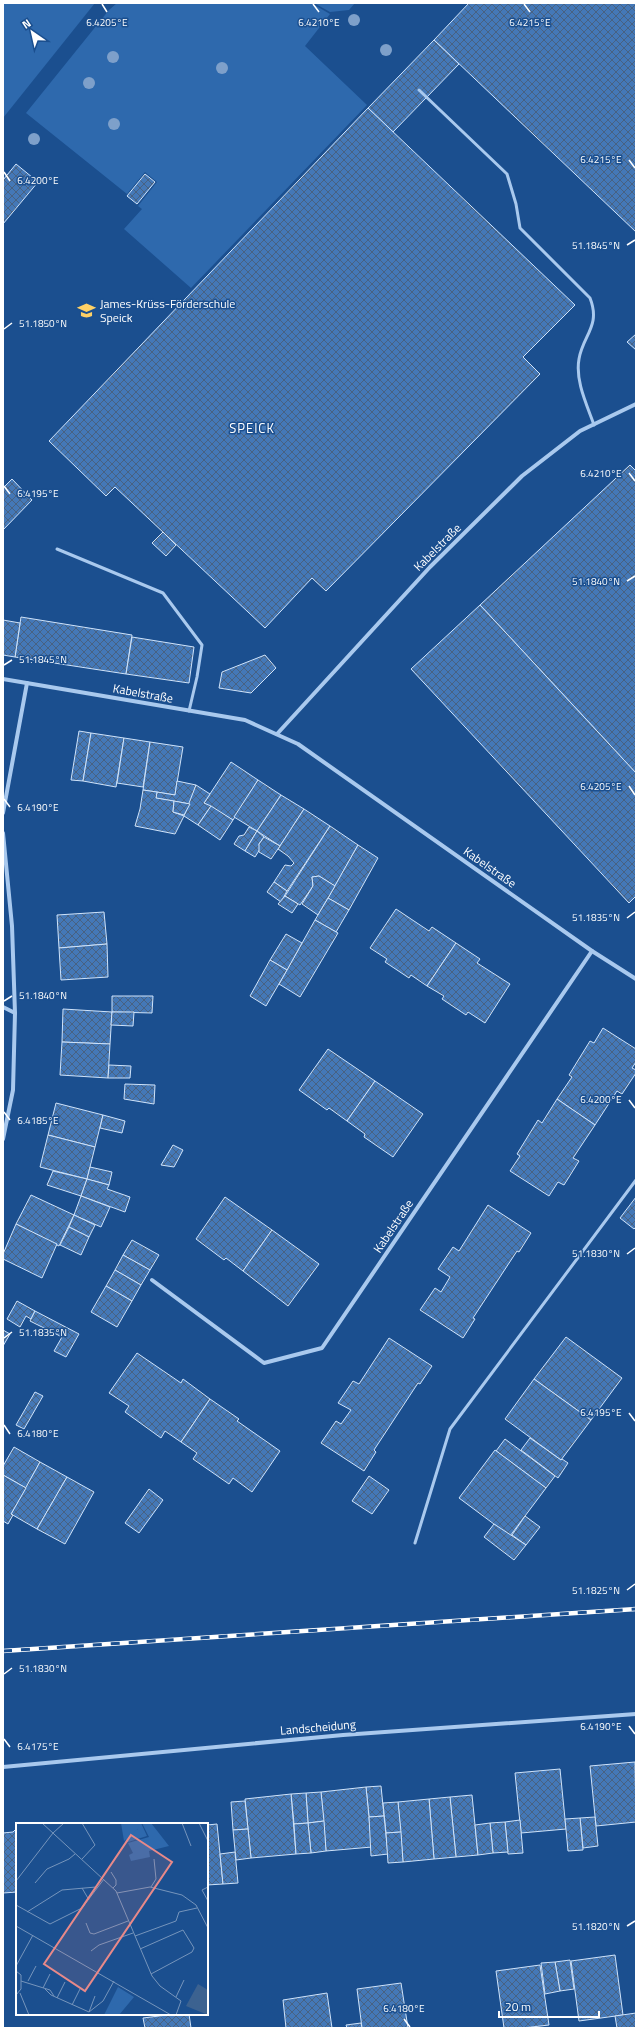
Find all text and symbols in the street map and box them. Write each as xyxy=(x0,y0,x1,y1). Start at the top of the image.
north arrow xyxy=(12,12,52,52)
text: N xyxy=(19,15,34,32)
text: 6.4205°E xyxy=(86,15,128,30)
text: 6.4210°E xyxy=(298,15,340,30)
text: 6.4215°E xyxy=(509,15,551,30)
text: 6.4215°E xyxy=(580,152,622,167)
text: 6.4200°E xyxy=(17,173,59,188)
text: 51.1845°N xyxy=(572,238,620,253)
place label: James-Krüss-Förderschule Speick xyxy=(100,294,235,327)
school or university icon: James-Krüss-Förderschule Speick xyxy=(77,300,97,320)
text: 51.1850°N xyxy=(19,316,67,331)
district label: SPEICK xyxy=(229,418,275,438)
text: 6.4210°E xyxy=(580,466,622,481)
text: 6.4195°E xyxy=(17,486,59,501)
street label: Kabelstraße xyxy=(409,519,465,575)
text: 51.1840°N xyxy=(572,574,620,589)
text: 51.1845°N xyxy=(19,652,67,667)
street label: Kabelstraße xyxy=(111,678,175,708)
text: 6.4205°E xyxy=(580,779,622,794)
text: 6.4190°E xyxy=(17,800,59,815)
street label: Kabelstraße xyxy=(460,842,520,892)
text: 51.1835°N xyxy=(572,910,620,925)
text: 51.1840°N xyxy=(19,988,67,1003)
text: 6.4200°E xyxy=(580,1092,622,1107)
text: 6.4185°E xyxy=(17,1113,59,1128)
street label: Kabelstraße xyxy=(368,1195,418,1257)
text: 51.1830°N xyxy=(572,1246,620,1261)
text: 51.1835°N xyxy=(19,1325,67,1340)
text: 6.4195°E xyxy=(580,1405,622,1420)
text: 6.4180°E xyxy=(17,1426,59,1441)
text: 51.1825°N xyxy=(572,1583,620,1598)
text: 51.1830°N xyxy=(19,1661,67,1676)
street label: Landscheidung xyxy=(279,1714,357,1740)
text: 6.4190°E xyxy=(580,1719,622,1734)
text: 6.4175°E xyxy=(17,1739,59,1754)
inset map xyxy=(16,1823,208,2015)
text: 51.1820°N xyxy=(572,1919,620,1934)
scale bar xyxy=(499,1993,599,2019)
text: 20 m xyxy=(505,1997,531,2016)
text: 6.4180°E xyxy=(383,2001,425,2016)

